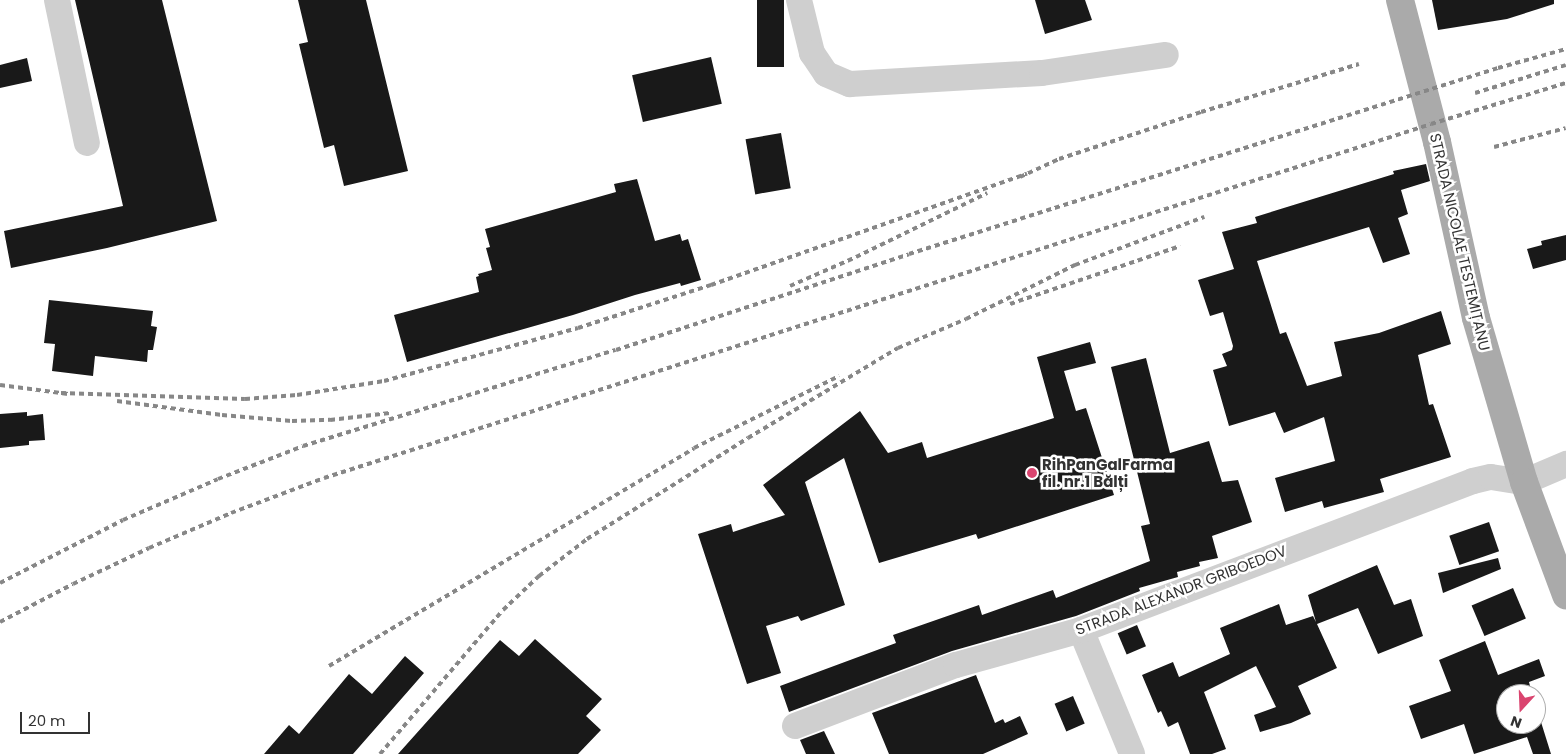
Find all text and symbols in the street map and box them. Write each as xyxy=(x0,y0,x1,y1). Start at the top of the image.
street label: STRADA NICOLAE TESTEMIȚANU xyxy=(1426,131,1494,353)
place label: RihPanGalFarma fil. nr.1 Bălți xyxy=(1042,455,1173,490)
marker: RihPanGalFarma fil. nr.1 Bălți xyxy=(1026,467,1038,479)
street label: STRADA ALEXANDR GRIBOEDOV xyxy=(1073,541,1289,639)
north arrow xyxy=(1496,684,1546,734)
scale bar xyxy=(22,702,92,734)
text: 20 m xyxy=(28,710,66,731)
text: N xyxy=(1508,711,1525,733)

